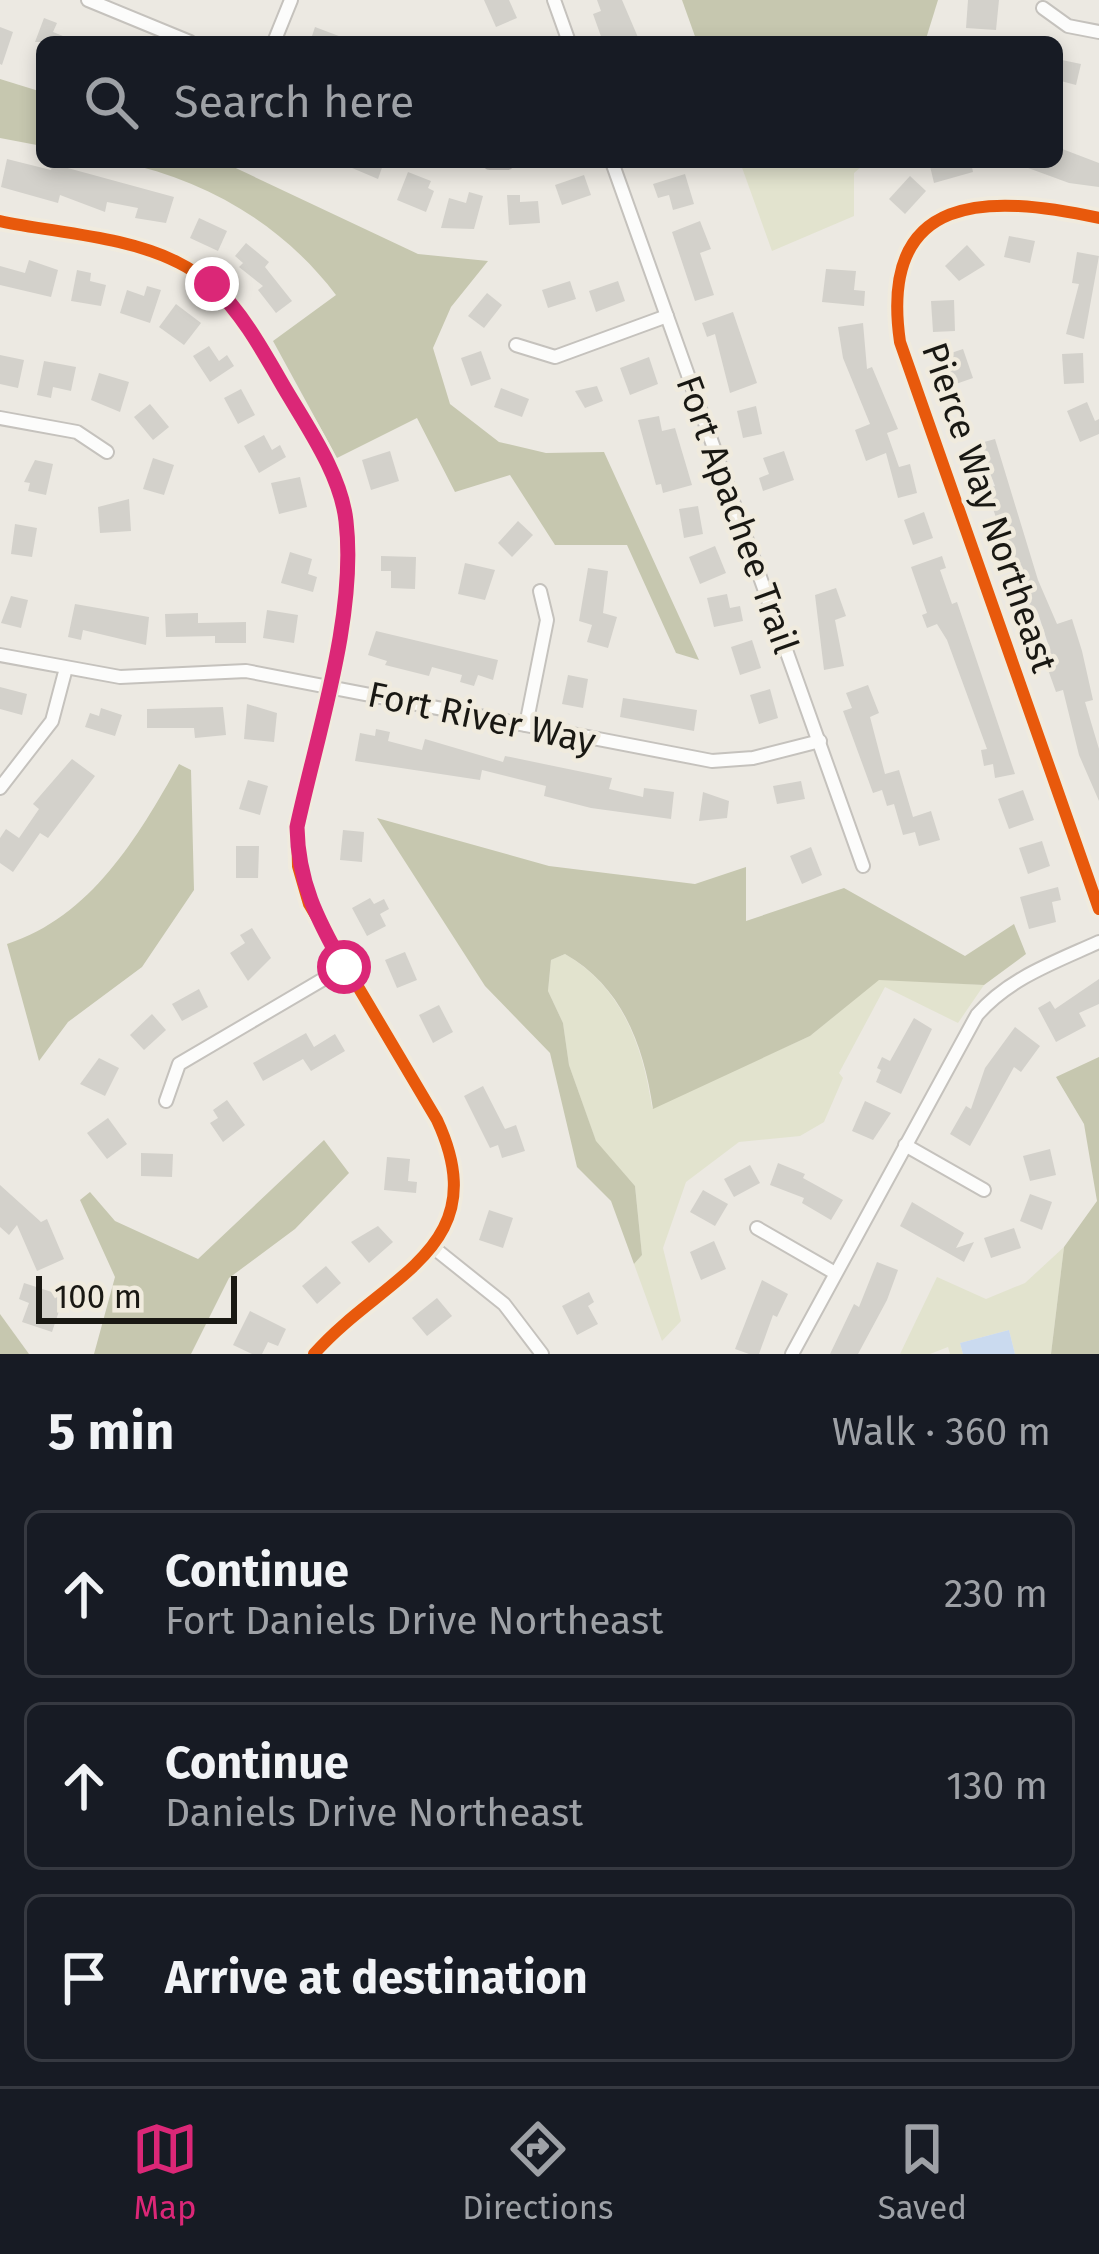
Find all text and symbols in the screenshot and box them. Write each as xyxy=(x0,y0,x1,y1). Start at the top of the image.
search box xyxy=(36,36,1063,168)
icon: search xyxy=(78,69,144,135)
text: Search here xyxy=(174,75,414,129)
route end xyxy=(185,257,239,311)
street label: Pierce Way Northeast xyxy=(912,337,1066,678)
street label: Fort Apachee Trail xyxy=(666,369,808,659)
street label: Fort River Way xyxy=(364,672,600,764)
route start xyxy=(317,940,371,994)
scale bar xyxy=(36,1270,237,1323)
text: 100 m xyxy=(54,1277,142,1317)
text: 5 min xyxy=(48,1401,174,1463)
text: Walk · 360 m xyxy=(832,1409,1051,1455)
text: Continue xyxy=(165,1544,349,1598)
icon: ahead xyxy=(51,1561,117,1627)
text: 230 m xyxy=(944,1571,1048,1617)
text: Fort Daniels Drive Northeast xyxy=(165,1598,663,1644)
text: Continue xyxy=(165,1736,349,1790)
icon: ahead xyxy=(51,1753,117,1819)
text: 130 m xyxy=(946,1763,1048,1809)
text: Daniels Drive Northeast xyxy=(165,1790,583,1836)
icon: arrive xyxy=(51,1945,117,2011)
text: Arrive at destination xyxy=(165,1951,588,2005)
tab: Map xyxy=(132,2116,198,2228)
tab: Directions xyxy=(462,2116,614,2228)
tab: Saved xyxy=(878,2116,967,2228)

